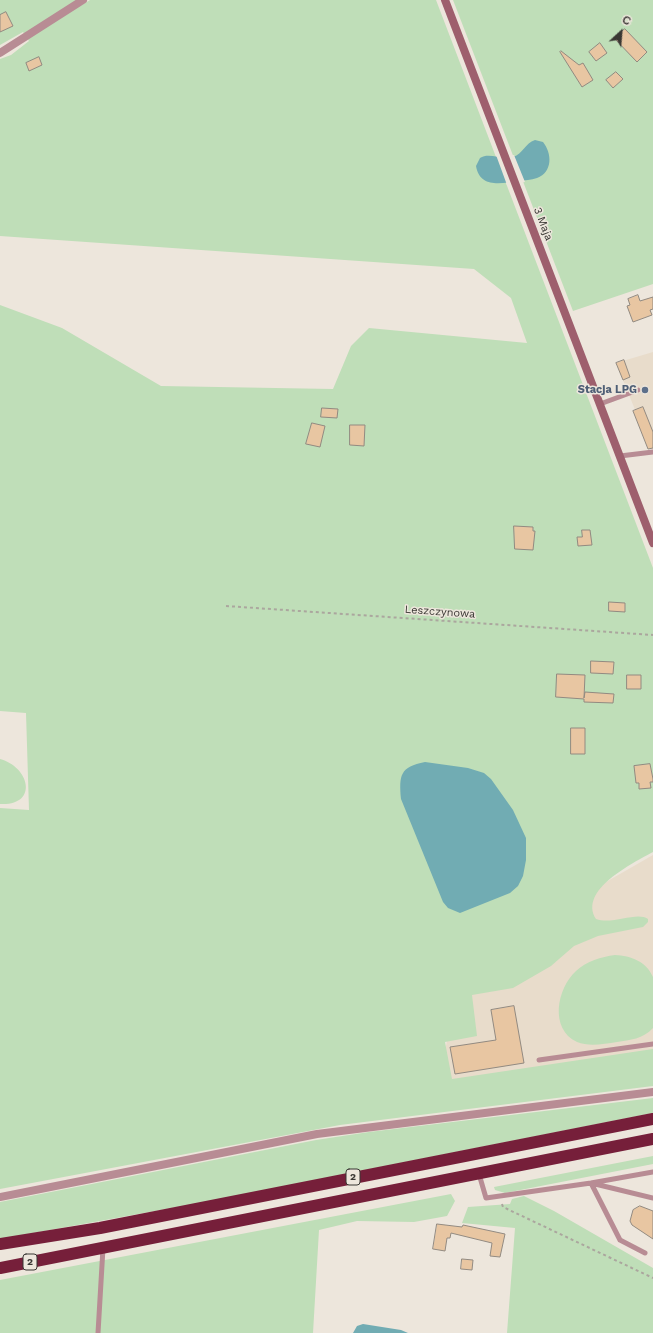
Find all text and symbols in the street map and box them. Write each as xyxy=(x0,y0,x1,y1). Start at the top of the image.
north arrow xyxy=(601,12,641,52)
text: С xyxy=(620,13,633,28)
street label: 3 Maja xyxy=(531,205,555,243)
place label: Stacja LPG xyxy=(578,383,637,397)
marker: Stacja LPG xyxy=(640,385,650,395)
street label: Leszczynowa xyxy=(404,603,476,621)
road number: 2 xyxy=(346,1169,360,1185)
road number: 2 xyxy=(23,1254,37,1270)

